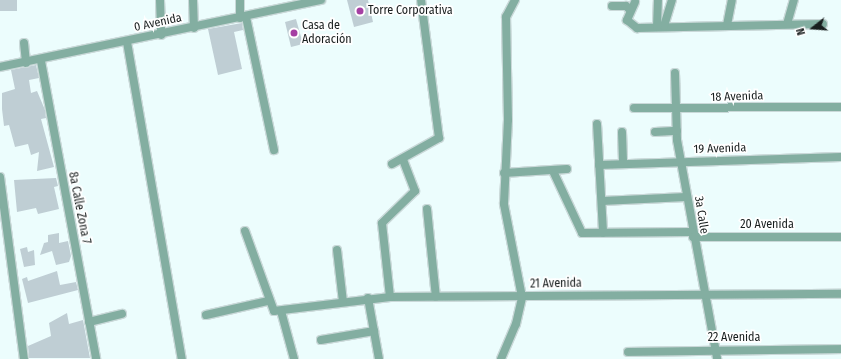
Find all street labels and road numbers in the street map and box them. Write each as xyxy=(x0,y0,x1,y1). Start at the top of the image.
street label: 0 Avenida xyxy=(133,11,183,35)
street label: 18 Avenida xyxy=(710,89,764,105)
street label: 19 Avenida xyxy=(694,141,746,157)
street label: 8a Calle Zona 7 xyxy=(65,171,93,245)
street label: 3a Calle xyxy=(691,195,711,235)
street label: 20 Avenida xyxy=(740,218,794,232)
street label: 21 Avenida xyxy=(530,276,582,292)
street label: 22 Avenida xyxy=(708,331,760,345)

